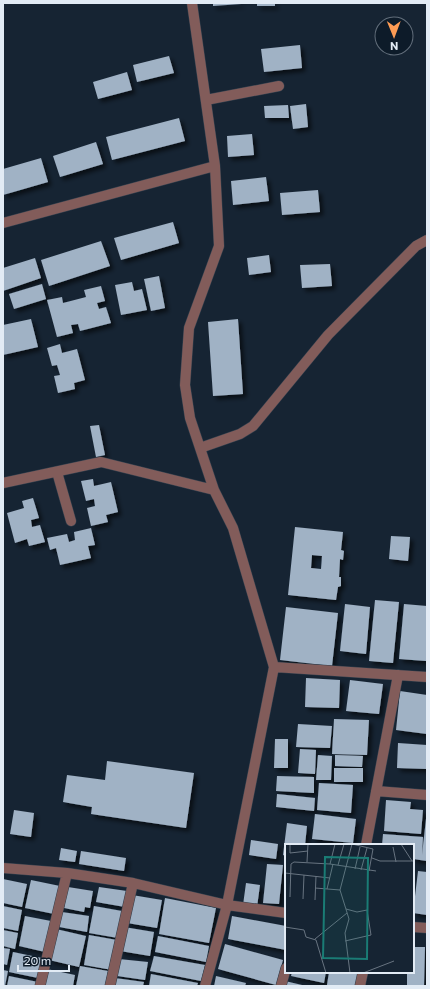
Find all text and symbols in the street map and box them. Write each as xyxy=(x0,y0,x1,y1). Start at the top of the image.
north arrow xyxy=(374,16,414,56)
text: N xyxy=(390,40,398,53)
inset map xyxy=(285,844,414,973)
scale bar xyxy=(18,947,69,973)
text: 20 m xyxy=(24,953,51,967)

